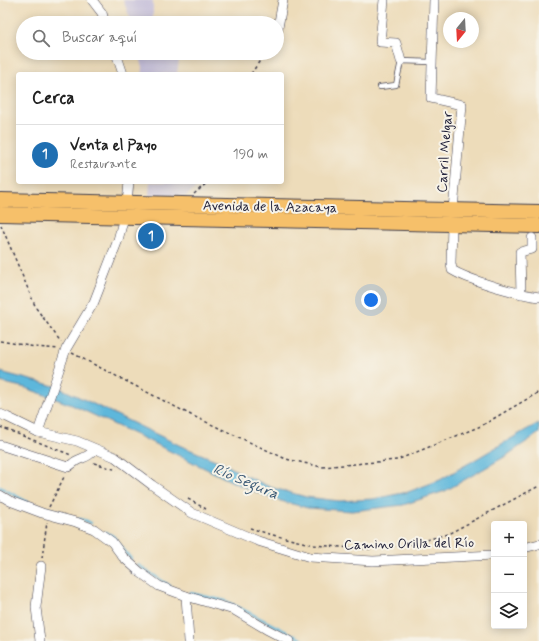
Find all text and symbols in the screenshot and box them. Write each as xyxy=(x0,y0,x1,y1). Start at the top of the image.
north arrow xyxy=(443,12,479,48)
search box xyxy=(16,16,284,60)
icon: search xyxy=(30,27,52,49)
text: Buscar aquí xyxy=(62,28,137,48)
text: Cerca xyxy=(32,87,75,109)
street label: Carril Melgar xyxy=(433,111,457,193)
text: Venta el Payo xyxy=(70,136,157,156)
text: 1 xyxy=(42,146,48,163)
text: 190 m xyxy=(233,146,268,163)
text: Restaurante xyxy=(70,156,137,173)
street label: Avenida de la Azacaya xyxy=(203,197,337,217)
pin: 1 xyxy=(138,221,164,251)
your location xyxy=(361,290,381,310)
water label: Río Segura xyxy=(209,459,281,507)
map controls xyxy=(491,521,527,629)
button: + xyxy=(491,521,527,557)
street label: Camino Orilla del Río xyxy=(344,534,474,554)
button: − xyxy=(491,557,527,593)
button: layers xyxy=(491,593,527,629)

